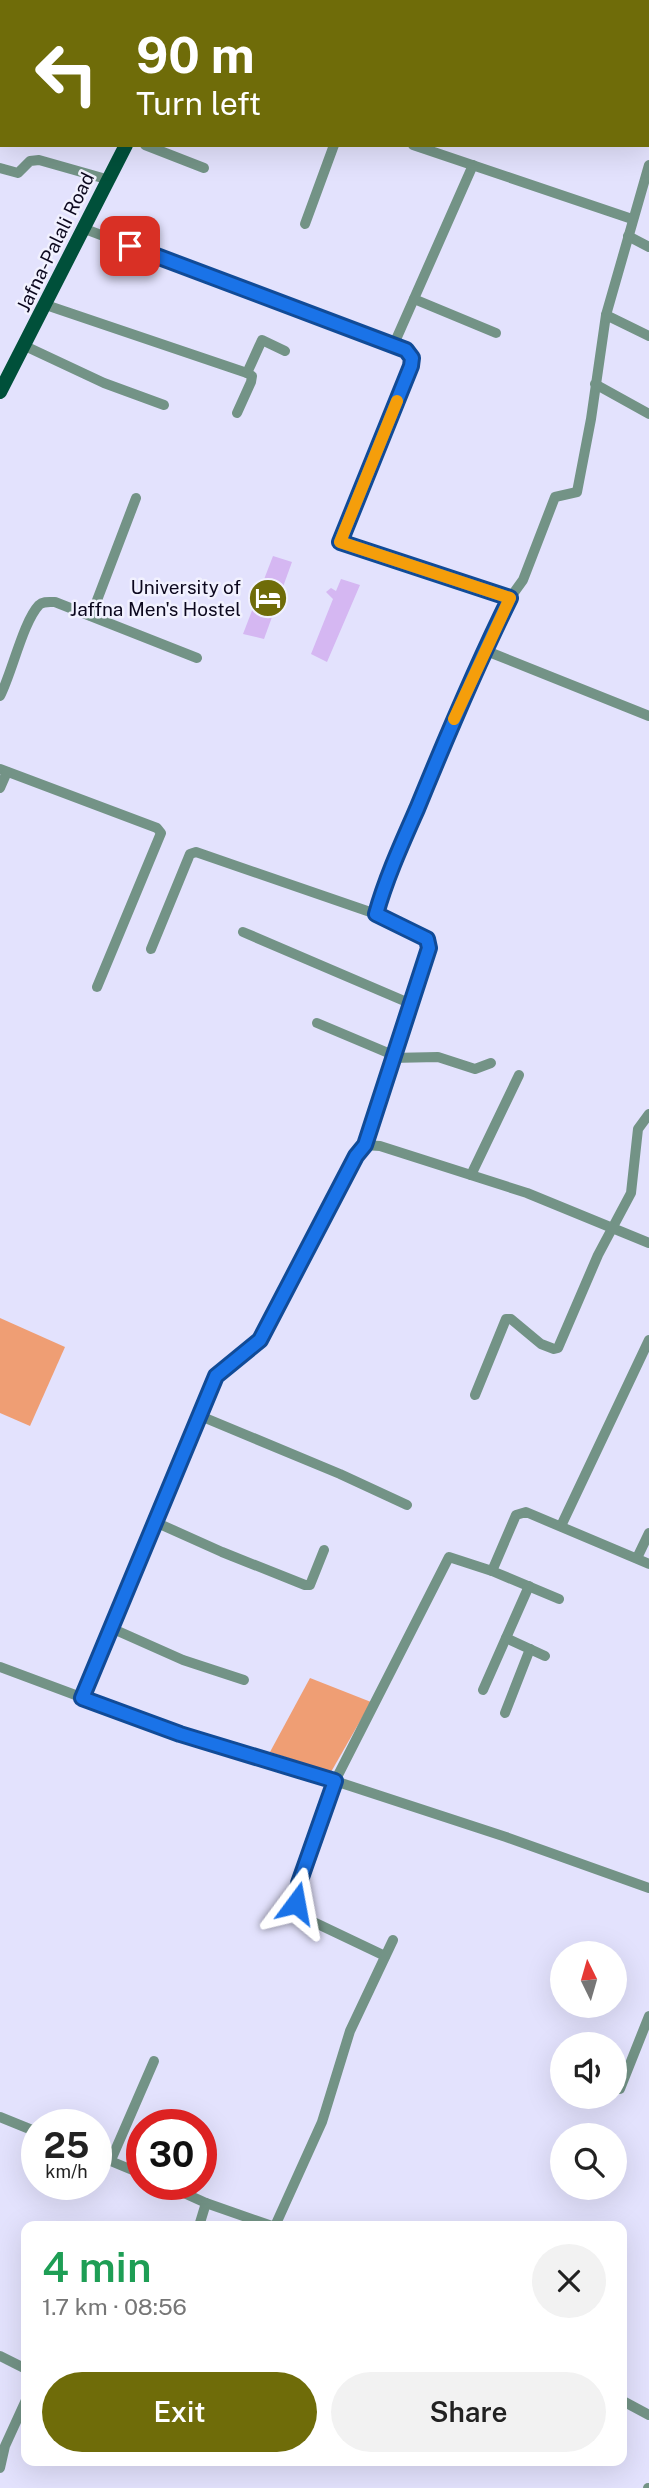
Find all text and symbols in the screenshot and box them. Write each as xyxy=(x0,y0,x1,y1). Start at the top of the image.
text: 90 m xyxy=(136,26,255,84)
icon: left xyxy=(21,28,112,119)
text: Turn left xyxy=(136,85,261,122)
street label: Jafna-Palali Road xyxy=(12,169,98,315)
pin xyxy=(100,216,160,276)
icon: arrive xyxy=(111,227,149,265)
place label: University of Jaffna Men's Hostel xyxy=(70,576,241,620)
hotel icon: University of Jaffna Men's Hostel xyxy=(247,577,289,619)
position arrow xyxy=(259,1866,333,1940)
north arrow xyxy=(550,1941,626,2018)
map controls xyxy=(550,1941,627,2200)
button: sound xyxy=(550,2032,627,2109)
speed limit sign: 30 xyxy=(126,2109,217,2200)
button: search xyxy=(550,2123,627,2200)
text: 25 xyxy=(44,2125,89,2166)
text: km/h xyxy=(45,2161,88,2182)
text: 4 min xyxy=(42,2242,151,2291)
button: close xyxy=(532,2244,606,2318)
text: 1.7 km · 08:56 xyxy=(42,2293,187,2320)
button: Exit xyxy=(42,2372,317,2452)
button: Share xyxy=(331,2372,606,2452)

